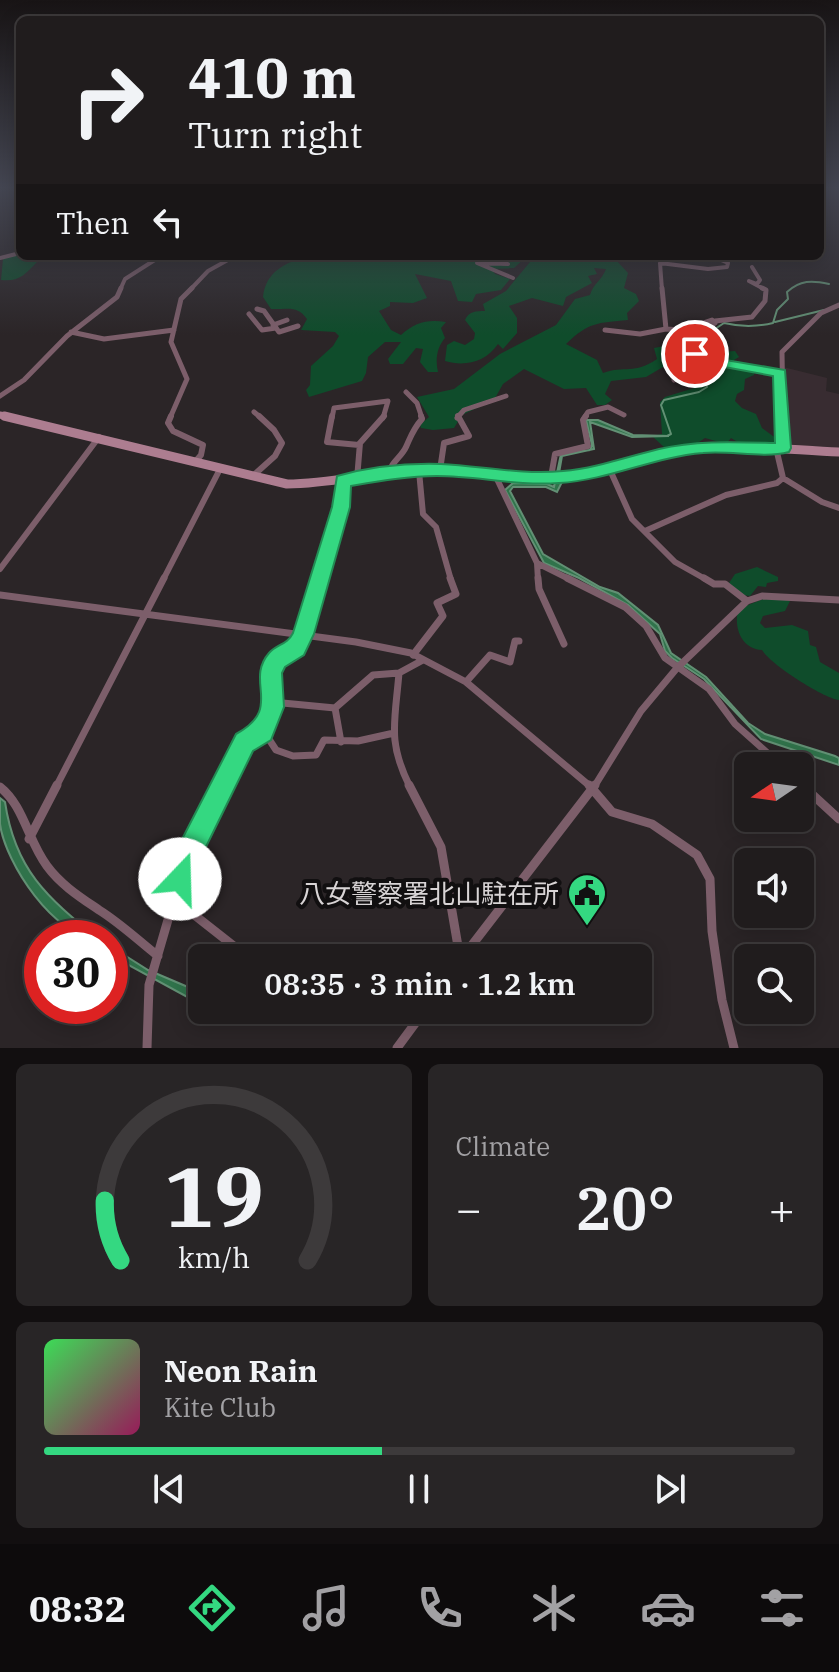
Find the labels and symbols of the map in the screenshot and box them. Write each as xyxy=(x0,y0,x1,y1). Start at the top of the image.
pin xyxy=(661,320,729,388)
north arrow xyxy=(734,752,814,832)
position arrow xyxy=(138,837,222,921)
public building icon: 八女警察署北山駐在所 xyxy=(566,872,608,927)
place label: 八女警察署北山駐在所 xyxy=(299,876,559,910)
speed limit sign: 30 xyxy=(24,920,128,1024)

